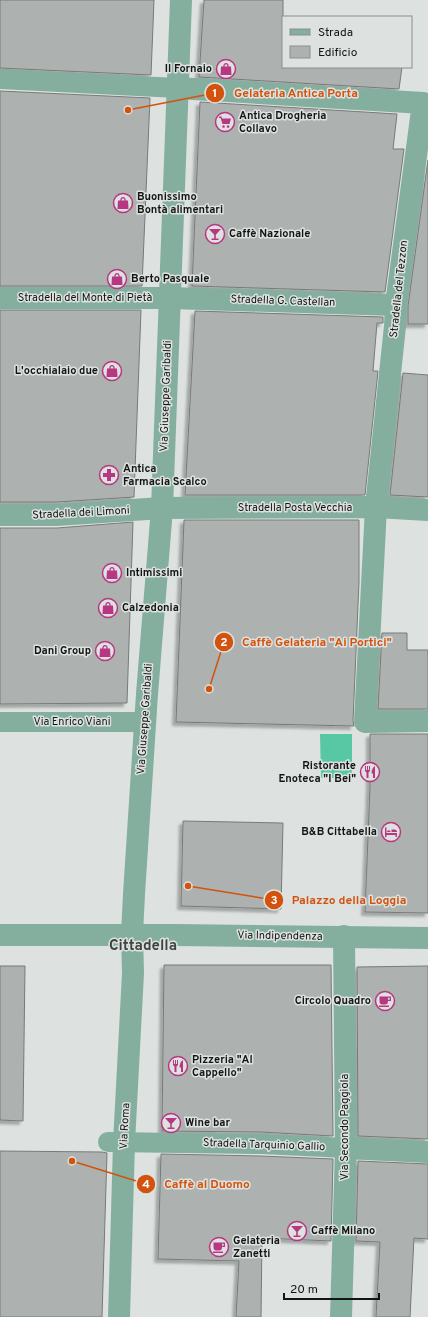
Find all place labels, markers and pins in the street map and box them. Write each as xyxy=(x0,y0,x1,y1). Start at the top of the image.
shop icon: Il Fornaio xyxy=(215,58,237,80)
place label: Il Fornaio xyxy=(165,62,212,76)
callout: Gelateria Antica Porta xyxy=(205,81,366,105)
place label: Antica Drogheria Collavo xyxy=(239,109,327,136)
supermarket icon: Antica Drogheria Collavo xyxy=(214,111,236,133)
place label: Buonissimo Bontà alimentari xyxy=(137,190,223,217)
shop icon: Buonissimo Bontà alimentari xyxy=(112,192,134,214)
bar icon: Caffè Nazionale xyxy=(204,223,226,245)
place label: Caffè Nazionale xyxy=(229,227,310,241)
shop icon: Berto Pasquale xyxy=(106,268,128,290)
place label: Berto Pasquale xyxy=(131,272,209,286)
shop icon: L'occhialaio due xyxy=(101,360,123,382)
place label: L'occhialaio due xyxy=(15,364,98,378)
place label: Antica Farmacia Scalco xyxy=(123,462,207,489)
pharmacy icon: Antica Farmacia Scalco xyxy=(98,464,120,486)
shop icon: Intimissimi xyxy=(101,562,123,584)
place label: Intimissimi xyxy=(126,566,182,580)
shop icon: Calzedonia xyxy=(97,597,119,619)
place label: Calzedonia xyxy=(122,601,179,615)
callout: Caffè Gelateria "Ai Portici" xyxy=(214,630,400,654)
shop icon: Dani Group xyxy=(94,640,116,662)
place label: Dani Group xyxy=(34,644,91,658)
place label: Ristorante Enoteca "I Bei" xyxy=(279,759,356,786)
restaurant icon: Ristorante Enoteca "I Bei" xyxy=(359,761,381,783)
hotel icon: B&B Cittabella xyxy=(380,821,402,843)
place label: B&B Cittabella xyxy=(301,825,377,839)
callout: Palazzo della Loggia xyxy=(264,888,414,912)
cafe icon: Circolo Quadro xyxy=(374,990,396,1012)
place label: Circolo Quadro xyxy=(295,994,371,1008)
place label: Pizzeria "Al Cappello" xyxy=(192,1053,253,1080)
restaurant icon: Pizzeria "Al Cappello" xyxy=(167,1055,189,1077)
bar icon: Wine bar xyxy=(160,1112,182,1134)
place label: Wine bar xyxy=(185,1116,230,1130)
callout: Caffè al Duomo xyxy=(136,1172,258,1196)
bar icon: Caffè Milano xyxy=(286,1220,308,1242)
place label: Caffè Milano xyxy=(311,1224,375,1238)
place label: Gelateria Zanetti xyxy=(233,1234,280,1261)
cafe icon: Gelateria Zanetti xyxy=(208,1236,230,1258)

